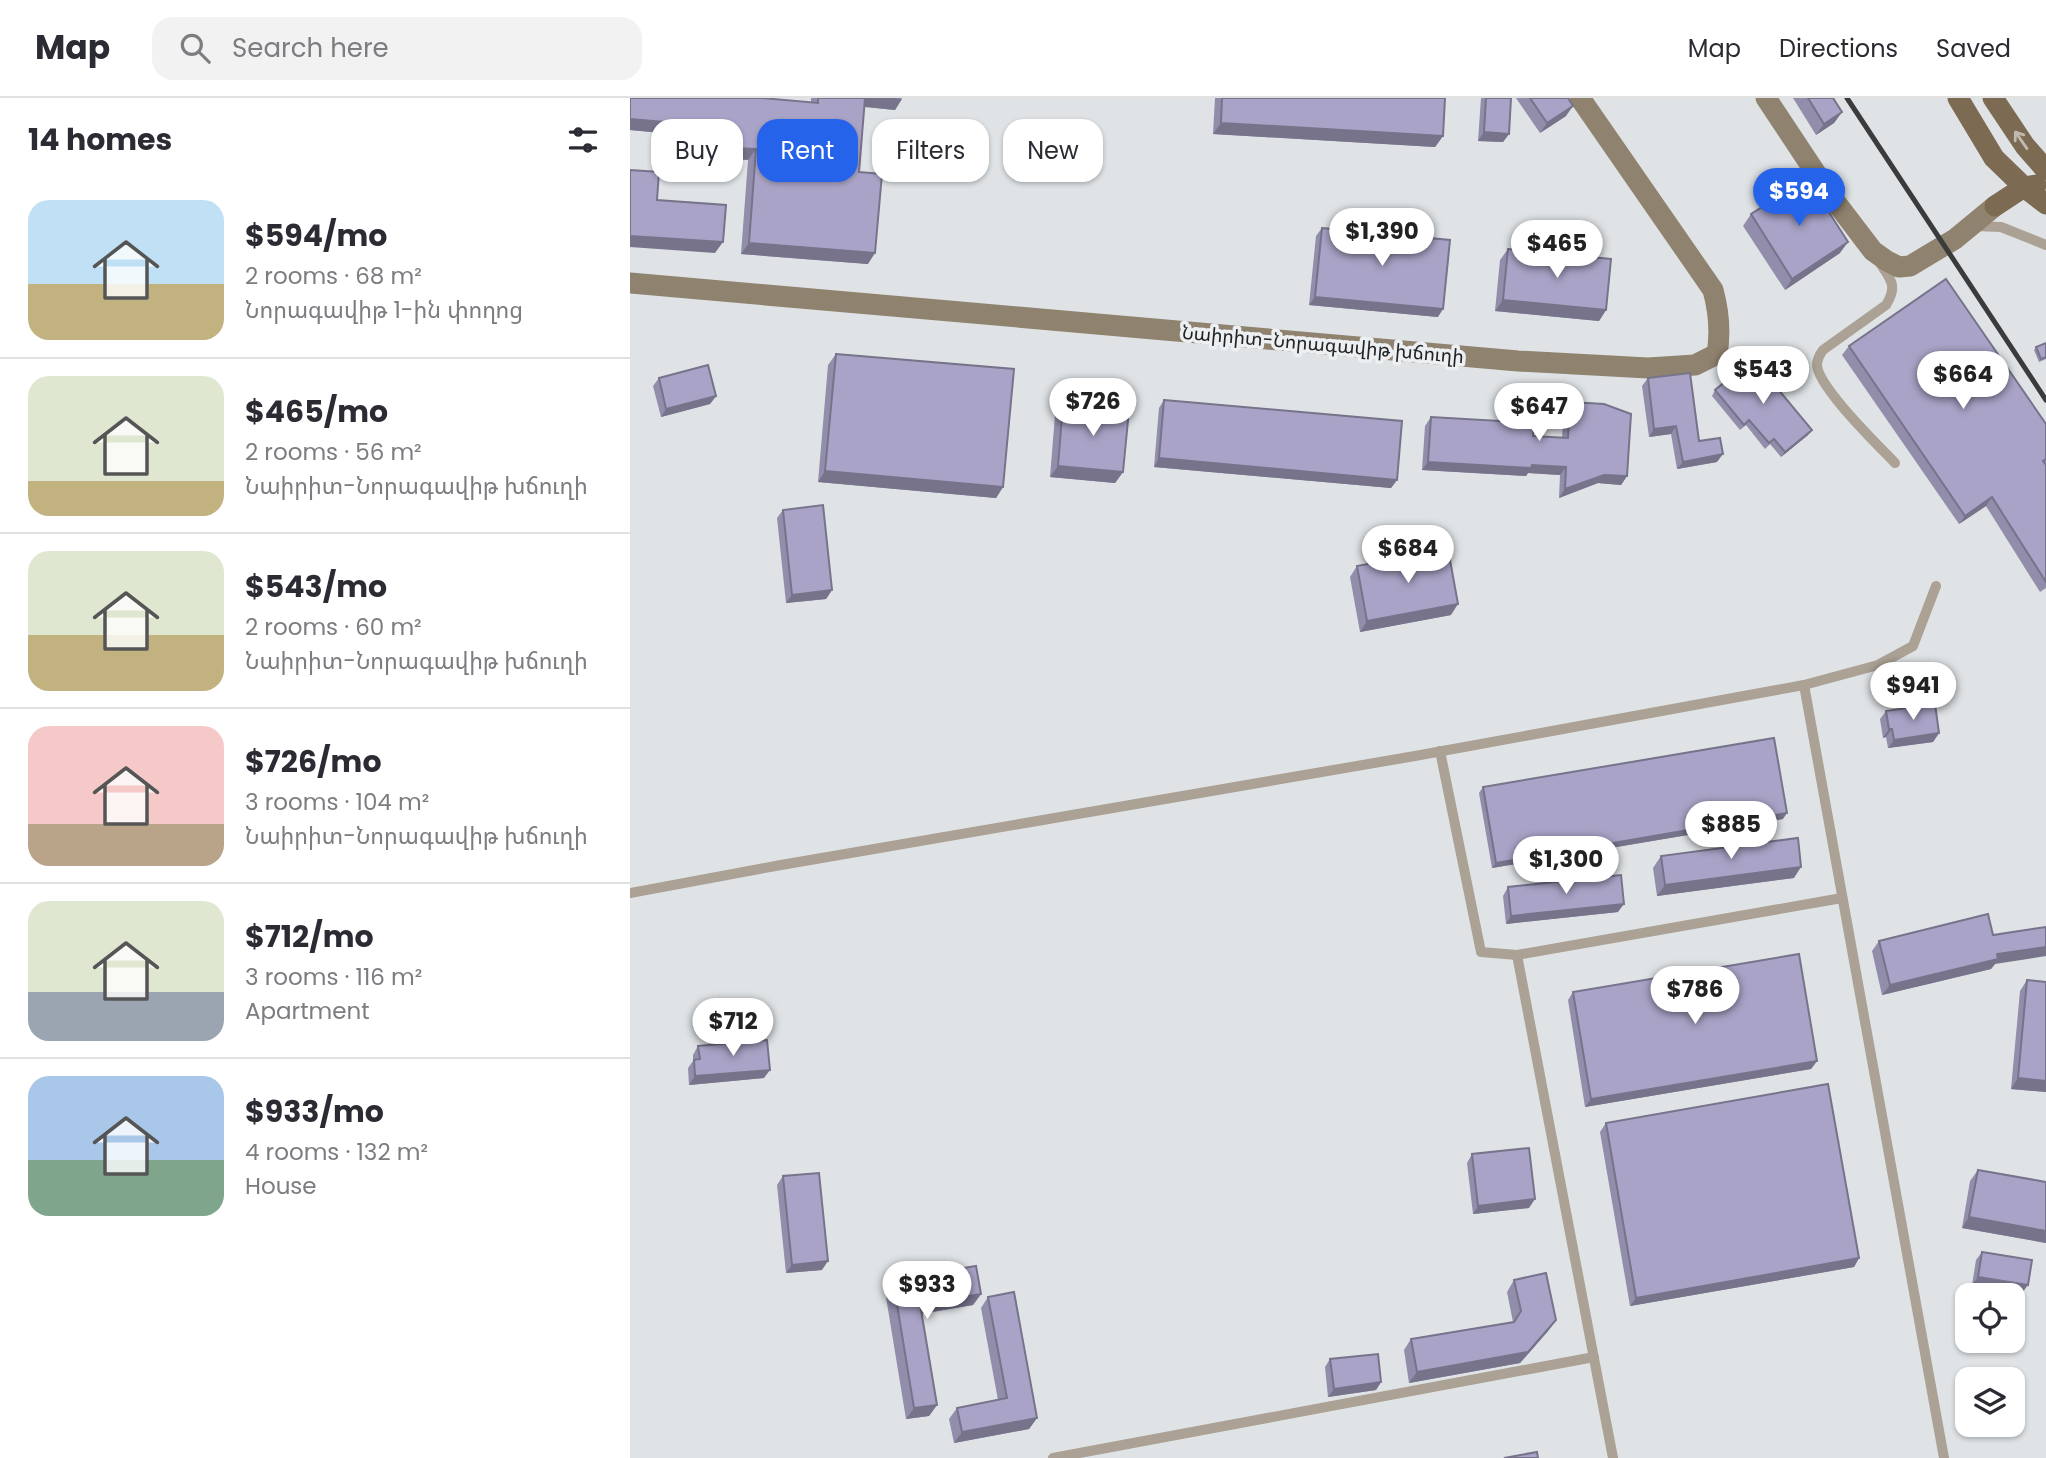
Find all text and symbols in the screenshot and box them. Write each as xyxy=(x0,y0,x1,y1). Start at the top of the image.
search box xyxy=(152,17,642,80)
text: Map xyxy=(35,24,110,71)
icon: search xyxy=(176,29,214,67)
text: Search here xyxy=(232,30,389,66)
text: Map xyxy=(1688,32,1741,65)
text: Directions xyxy=(1779,32,1898,65)
text: Saved xyxy=(1936,32,2011,65)
text: 14 homes xyxy=(28,118,172,161)
chip: Buy xyxy=(651,119,743,182)
chip: Rent xyxy=(757,119,858,182)
chip: Filters xyxy=(872,119,989,182)
chip: New xyxy=(1003,119,1103,182)
icon: filters xyxy=(564,121,602,159)
one-way arrow xyxy=(2014,131,2028,150)
pin: $594 xyxy=(1758,169,1840,228)
text: $594 xyxy=(1769,175,1829,207)
pin: $1,390 xyxy=(1325,208,1439,268)
text: $594/mo xyxy=(245,214,387,257)
text: $1,390 xyxy=(1345,215,1419,247)
pin: $465 xyxy=(1516,220,1598,280)
text: $465 xyxy=(1527,227,1587,259)
icon: home xyxy=(84,228,168,312)
text: 2 rooms · 68 m² xyxy=(245,260,422,292)
text: Նորագավիթ 1-ին փողոց xyxy=(245,294,523,326)
street label: Նաիրիտ-Նորագավիթ խճուղի xyxy=(1181,319,1465,370)
pin: $543 xyxy=(1722,346,1804,406)
pin: $664 xyxy=(1922,352,2004,411)
text: $543 xyxy=(1733,353,1793,385)
text: $664 xyxy=(1933,358,1993,390)
pin: $726 xyxy=(1052,378,1134,438)
pin: $647 xyxy=(1498,384,1580,443)
text: $726 xyxy=(1065,385,1121,417)
text: $465/mo xyxy=(245,390,388,433)
text: $647 xyxy=(1510,390,1568,422)
icon: home xyxy=(84,404,168,488)
text: 2 rooms · 56 m² xyxy=(245,436,422,468)
text: Նաիրիտ-Նորագավիթ խճուղի xyxy=(245,470,588,502)
pin: $684 xyxy=(1367,526,1449,585)
text: $684 xyxy=(1378,532,1438,564)
text: $543/mo xyxy=(245,565,387,608)
icon: home xyxy=(84,579,168,663)
text: 2 rooms · 60 m² xyxy=(245,611,422,643)
text: Նաիրիտ-Նորագավիթ խճուղի xyxy=(245,645,588,677)
pin: $941 xyxy=(1872,662,1954,722)
text: $941 xyxy=(1886,669,1940,701)
text: $726/mo xyxy=(245,740,382,783)
icon: home xyxy=(84,754,168,838)
text: 3 rooms · 104 m² xyxy=(245,786,429,818)
pin: $885 xyxy=(1690,802,1772,861)
text: $885 xyxy=(1701,808,1761,840)
text: Նաիրիտ-Նորագավիթ խճուղի xyxy=(245,820,588,852)
pin: $1,300 xyxy=(1509,836,1623,896)
text: $1,300 xyxy=(1529,843,1603,875)
text: $712/mo xyxy=(245,915,374,958)
icon: home xyxy=(84,929,168,1013)
text: 3 rooms · 116 m² xyxy=(245,961,422,993)
pin: $786 xyxy=(1654,967,1736,1026)
text: $786 xyxy=(1667,973,1724,1005)
text: Apartment xyxy=(245,995,370,1027)
pin: $712 xyxy=(692,998,774,1058)
text: $712 xyxy=(708,1005,758,1037)
text: $933/mo xyxy=(245,1090,384,1133)
icon: home xyxy=(84,1104,168,1188)
text: 4 rooms · 132 m² xyxy=(245,1136,428,1168)
text: House xyxy=(245,1170,317,1202)
pin: $933 xyxy=(886,1262,968,1321)
text: $933 xyxy=(898,1268,956,1300)
map controls xyxy=(1955,1283,2025,1437)
button: locate xyxy=(1955,1283,2025,1353)
button: layers xyxy=(1955,1367,2025,1437)

